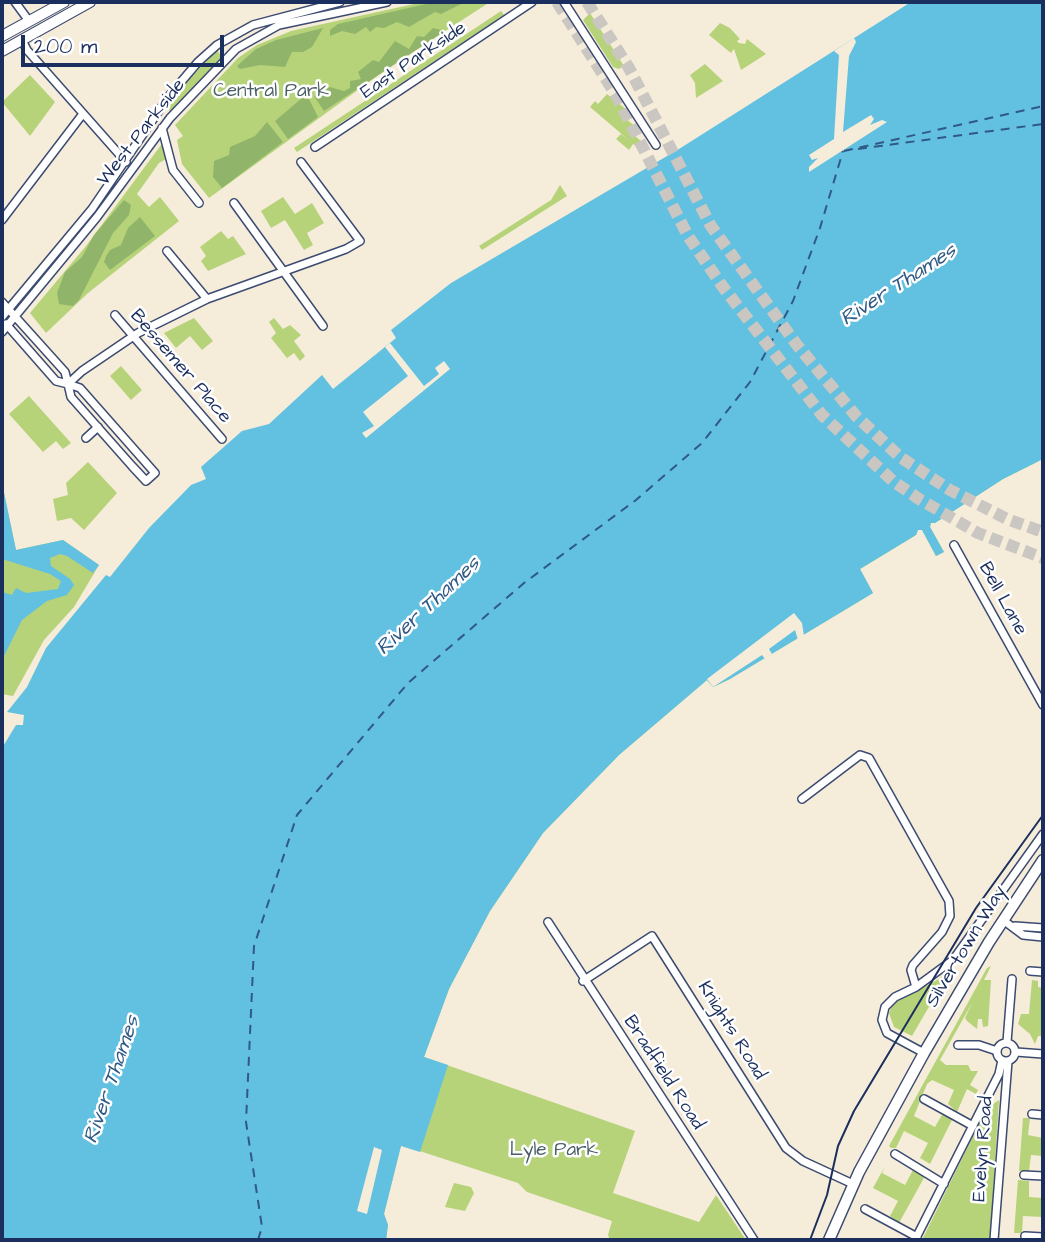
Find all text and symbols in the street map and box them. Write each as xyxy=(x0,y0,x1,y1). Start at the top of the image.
street label: East Parkside xyxy=(357,17,471,105)
scale bar xyxy=(24,21,228,65)
text: 200 m xyxy=(34,32,97,61)
street label: West Parkside xyxy=(93,75,191,191)
park label: Central Park xyxy=(213,81,329,103)
water label: River Thames xyxy=(836,239,962,333)
street label: Bessemer Place xyxy=(124,305,236,429)
water label: River Thames xyxy=(372,552,486,662)
street label: Bell Lane xyxy=(973,559,1031,639)
street label: Silvertown Way xyxy=(922,882,1012,1012)
street label: Knights Road xyxy=(692,978,770,1084)
street label: Bradfield Road xyxy=(618,1012,708,1134)
water label: River Thames xyxy=(79,1013,147,1147)
street label: Evelyn Road xyxy=(969,1096,999,1202)
park label: Lyle Park xyxy=(510,1140,598,1162)

